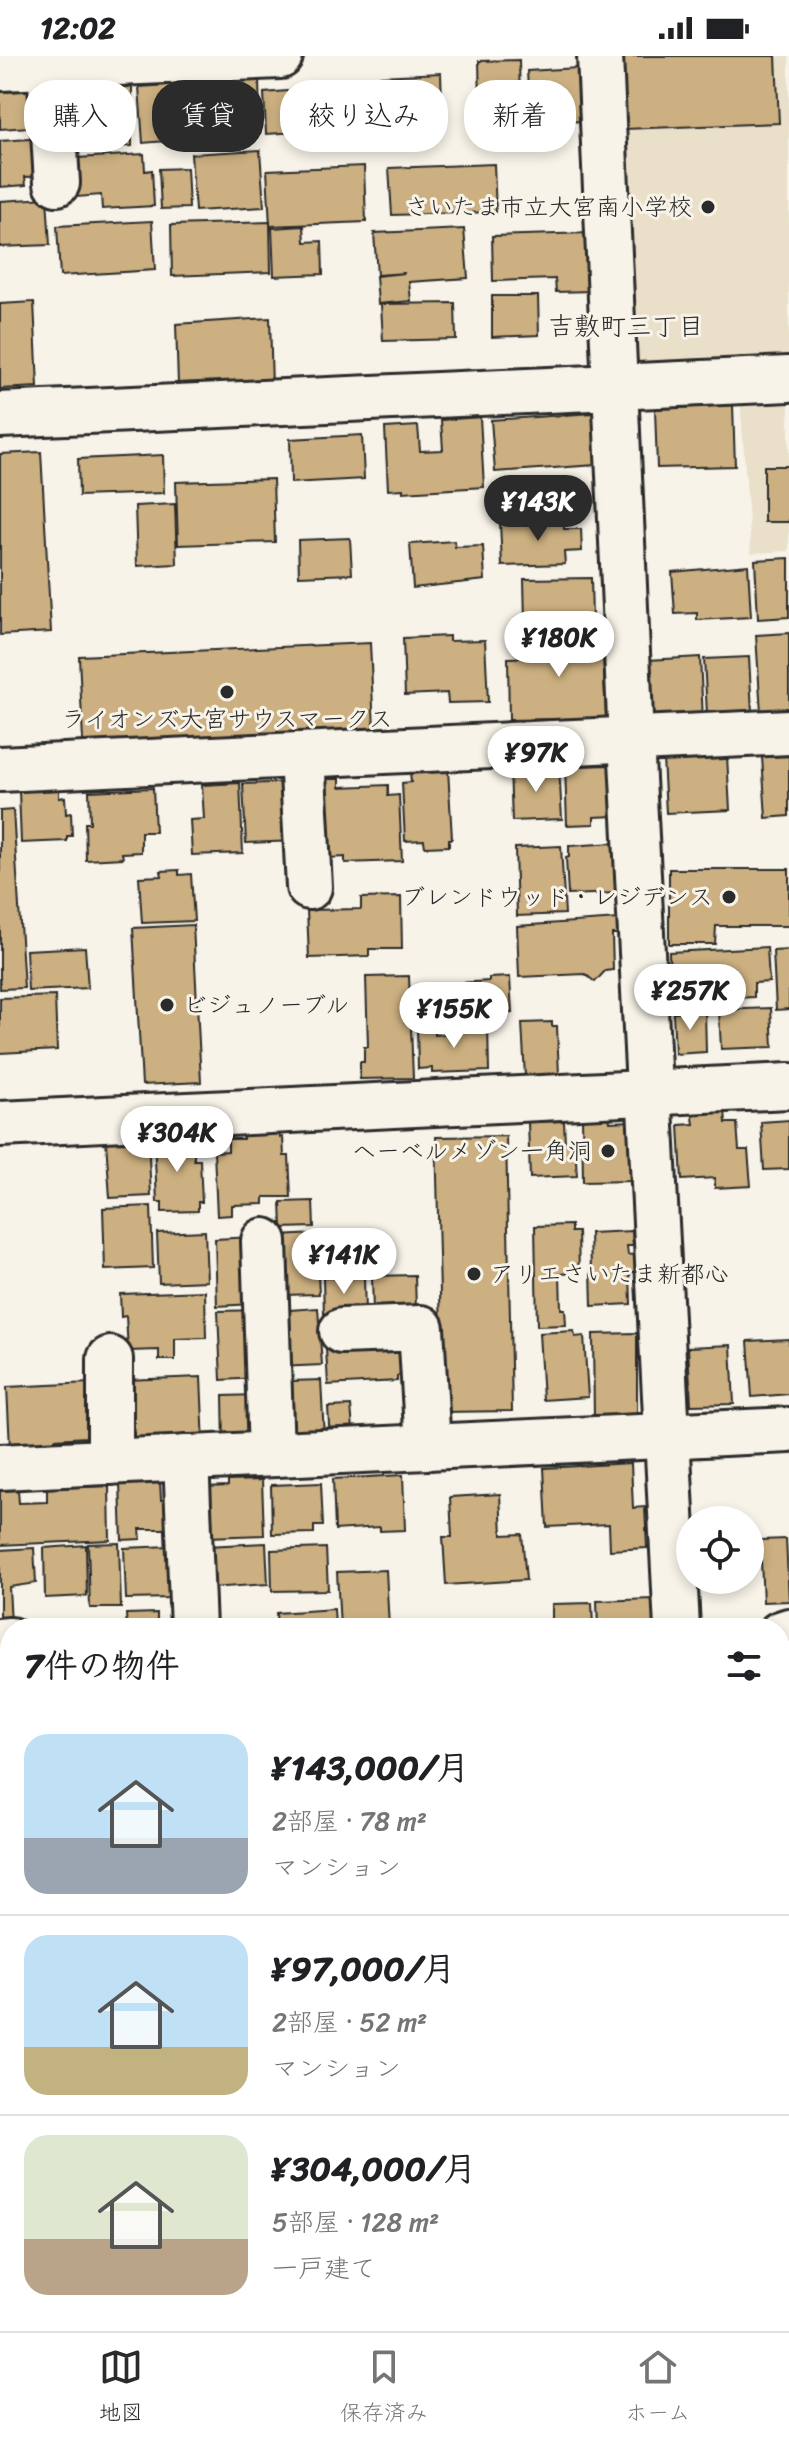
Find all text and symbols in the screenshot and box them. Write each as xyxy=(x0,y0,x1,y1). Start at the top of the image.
text: 12:02 xyxy=(40,1,116,55)
chip: 購入 xyxy=(24,80,136,152)
chip: 賃貸 xyxy=(152,80,264,152)
chip: 絞り込み xyxy=(280,80,448,152)
chip: 新着 xyxy=(464,80,576,152)
place label: さいたま市立大宮南小学校 xyxy=(405,186,692,228)
marker: さいたま市立大宮南小学校 xyxy=(699,198,717,216)
district label: 吉敷町三丁目 xyxy=(548,303,704,349)
pin: ¥143K xyxy=(482,475,594,543)
text: ¥143K xyxy=(502,478,574,524)
pin: ¥180K xyxy=(503,611,615,679)
text: ¥180K xyxy=(522,614,596,660)
marker: ライオンズ大宮サウスマークス xyxy=(218,683,236,701)
place label: ライオンズ大宮サウスマークス xyxy=(61,698,393,740)
pin: ¥97K xyxy=(489,726,583,794)
text: ¥97K xyxy=(505,729,567,775)
place label: ブレンドウッド・レジデンス xyxy=(401,876,713,918)
marker: ブレンドウッド・レジデンス xyxy=(720,888,738,906)
pin: ¥257K xyxy=(634,964,746,1032)
text: ¥257K xyxy=(652,967,728,1013)
pin: ¥155K xyxy=(398,982,510,1050)
place label: ビジュノーブル xyxy=(183,984,349,1026)
text: ¥155K xyxy=(417,985,491,1031)
marker: ビジュノーブル xyxy=(158,996,176,1014)
pin: ¥304K xyxy=(121,1106,233,1174)
text: ¥304K xyxy=(138,1109,216,1155)
place label: ヘーベルメゾン一角洞 xyxy=(352,1130,592,1172)
marker: ヘーベルメゾン一角洞 xyxy=(599,1142,617,1160)
pin: ¥141K xyxy=(288,1228,400,1296)
text: ¥141K xyxy=(310,1231,378,1277)
place label: アリエさいたま新都心 xyxy=(490,1253,729,1295)
marker: アリエさいたま新都心 xyxy=(465,1265,483,1283)
map controls xyxy=(676,1506,764,1594)
button: locate xyxy=(676,1506,764,1594)
text: 7件の物件 xyxy=(24,1636,179,1696)
icon: filters xyxy=(722,1644,766,1688)
text: ¥143,000/月 xyxy=(272,1738,470,1798)
icon: home xyxy=(88,1766,184,1862)
text: 2部屋 · 78 m² xyxy=(272,1798,427,1844)
text: マンション xyxy=(272,1844,401,1890)
text: ¥97,000/月 xyxy=(272,1939,456,1999)
icon: home xyxy=(88,1967,184,2063)
text: 2部屋 · 52 m² xyxy=(272,1999,427,2045)
text: マンション xyxy=(272,2045,401,2091)
text: ¥304,000/月 xyxy=(272,2139,477,2199)
icon: home xyxy=(88,2167,184,2263)
text: 5部屋 · 128 m² xyxy=(272,2199,439,2245)
text: 一戸建て xyxy=(272,2245,376,2291)
tab: 地図 xyxy=(99,2345,143,2432)
tab: 保存済み xyxy=(340,2345,428,2432)
tab: ホーム xyxy=(625,2345,690,2432)

